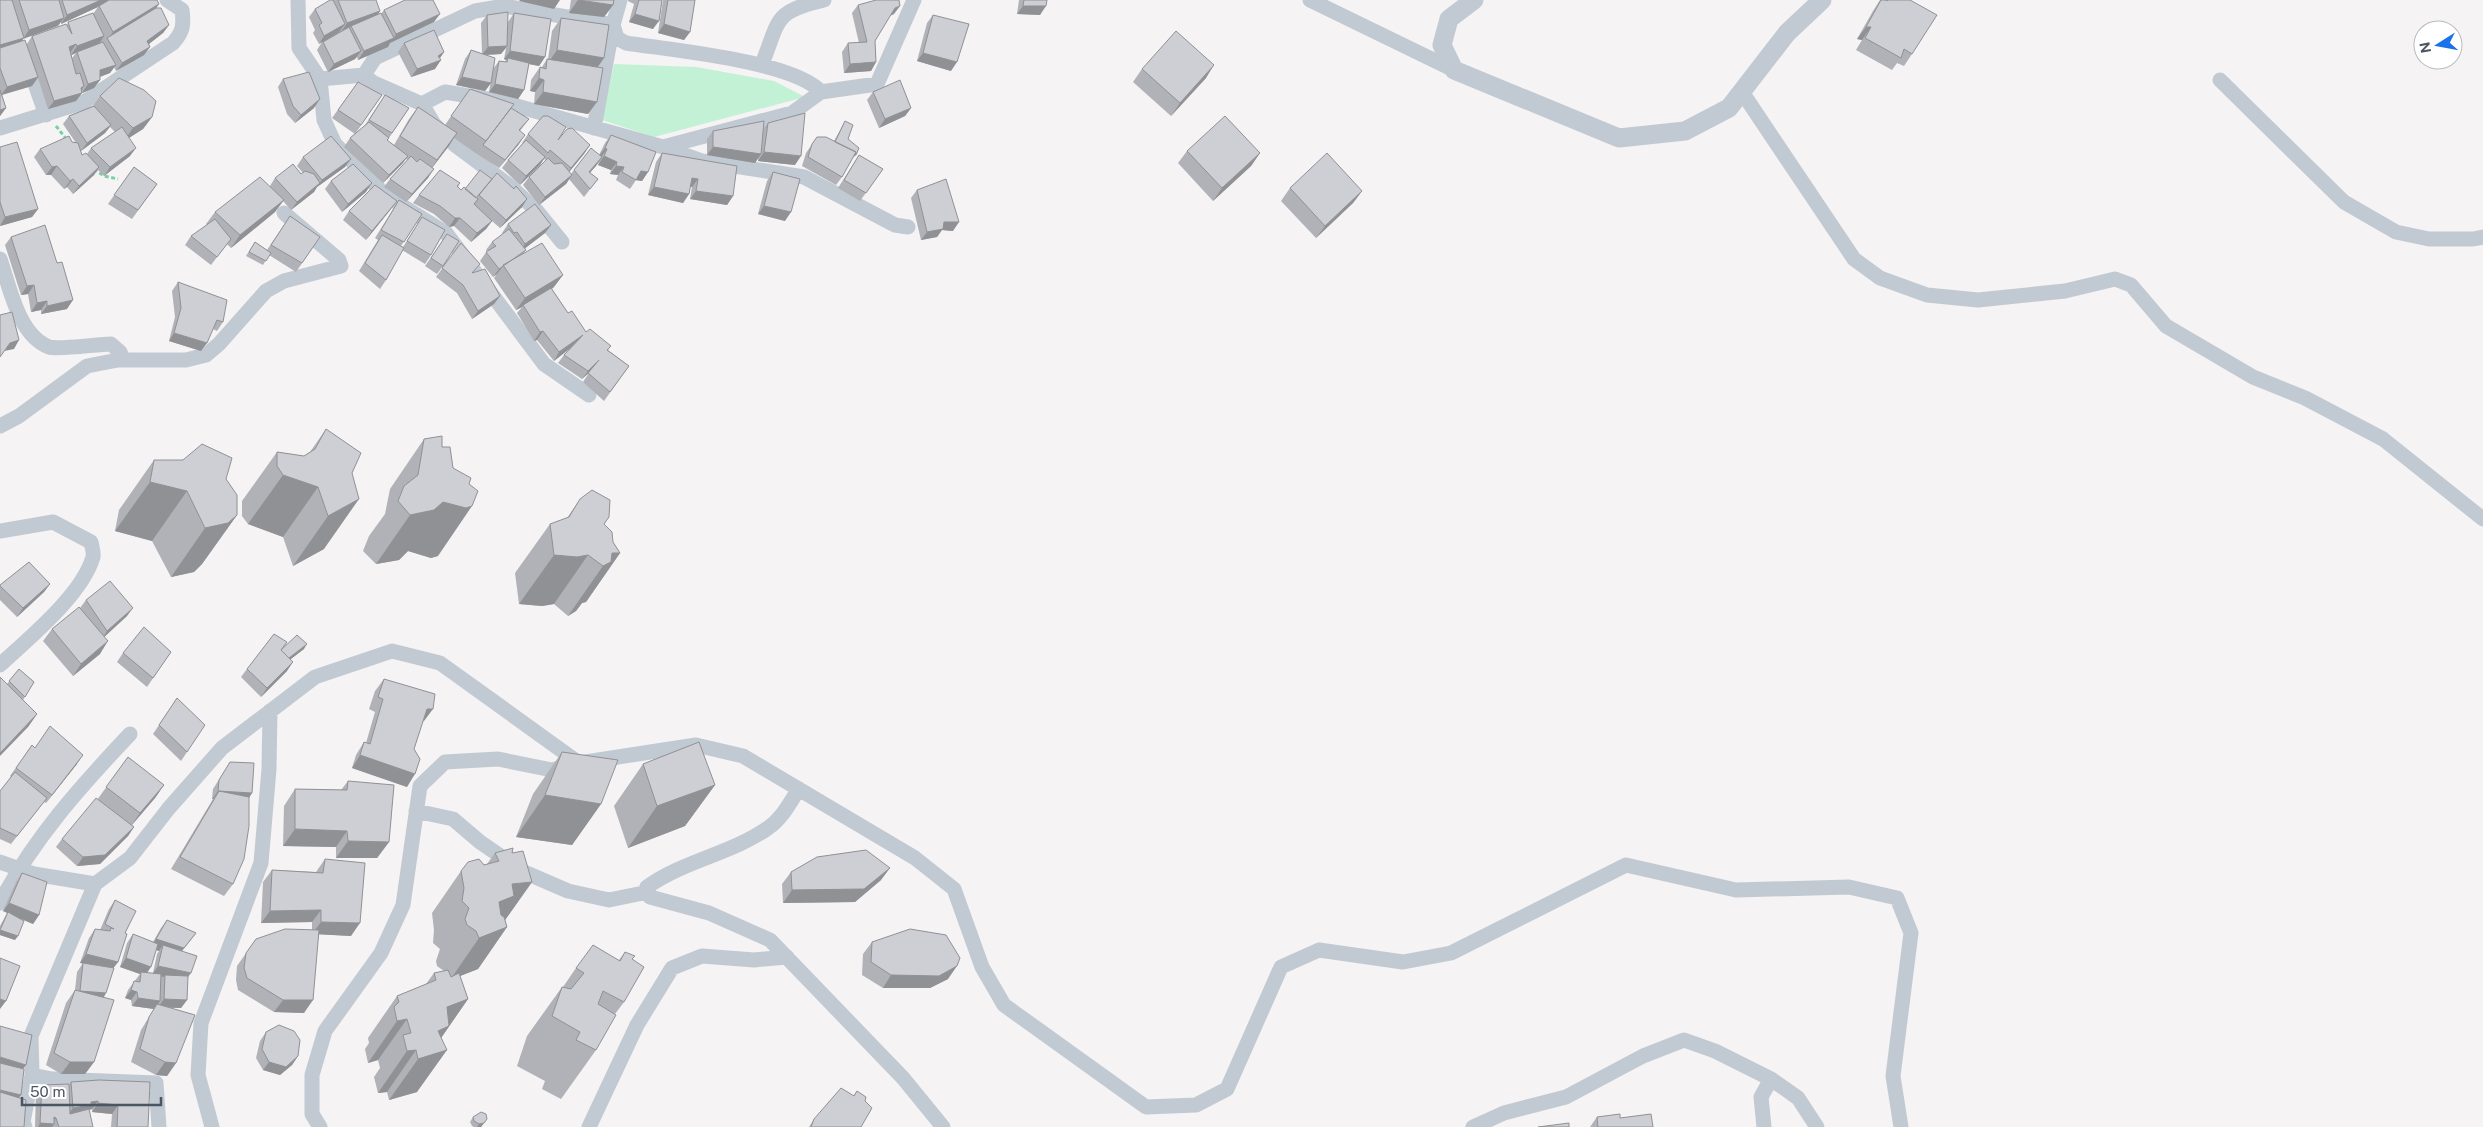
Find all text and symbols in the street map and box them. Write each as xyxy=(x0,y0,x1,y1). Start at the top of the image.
north arrow xyxy=(2413,20,2463,70)
text: N xyxy=(2416,41,2434,54)
scale bar xyxy=(22,1074,161,1106)
text: 50 m xyxy=(30,1083,65,1100)

